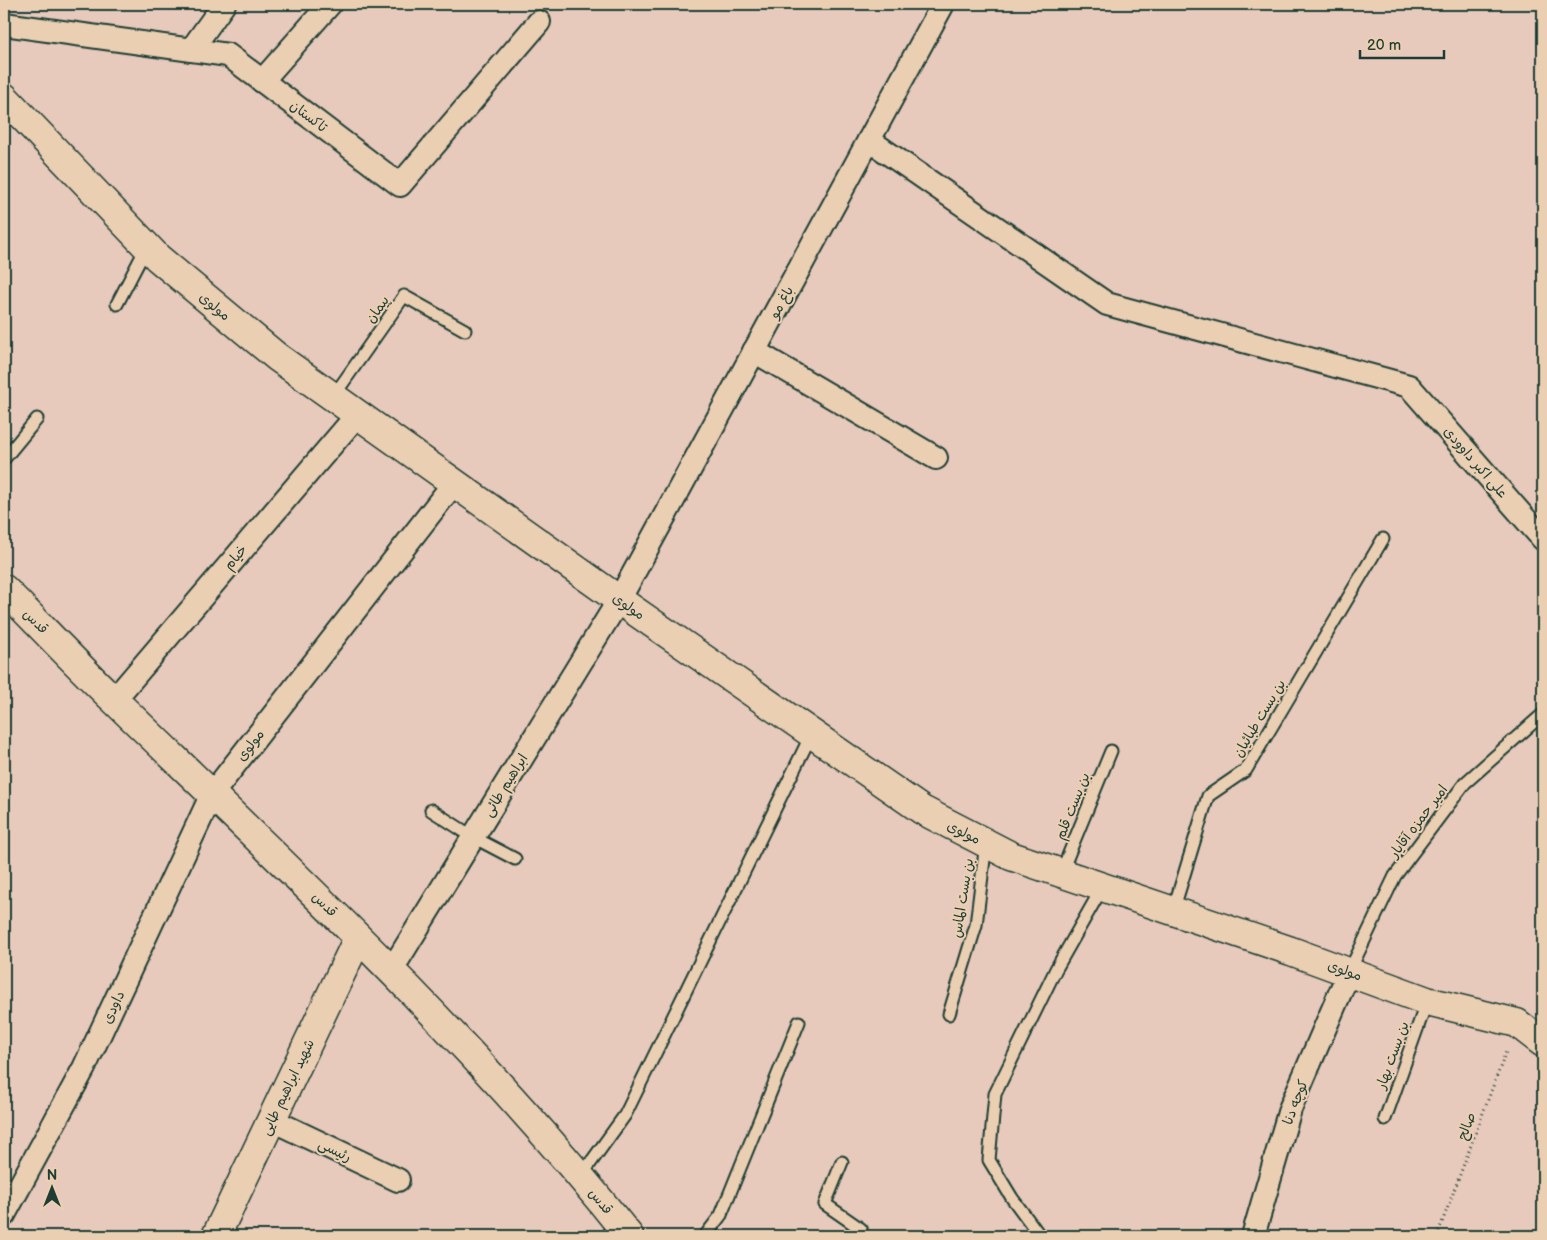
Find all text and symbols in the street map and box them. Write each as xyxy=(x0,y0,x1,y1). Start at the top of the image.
scale bar xyxy=(1360,28,1443,60)
text: 20 m xyxy=(1367,36,1401,55)
street label: تاکستان xyxy=(287,97,331,136)
street label: باغ مو xyxy=(765,283,798,323)
street label: مولوی xyxy=(196,288,234,324)
street label: پیمان xyxy=(362,292,394,327)
street label: علی اکبر داوودی xyxy=(1440,423,1511,502)
street label: خیام xyxy=(220,541,252,575)
street label: مولوی xyxy=(609,589,648,624)
street label: قدس xyxy=(19,605,52,638)
street label: بن بست طبائیان xyxy=(1230,676,1289,760)
street label: مولوی xyxy=(233,726,268,765)
street label: ابراهیم طائی xyxy=(479,751,533,821)
street label: بن بست قلم xyxy=(1051,770,1095,843)
street label: امیر حمزه آقایار xyxy=(1385,781,1451,862)
street label: مولوی xyxy=(944,817,983,848)
street label: بن بست الماس xyxy=(948,857,977,939)
street label: قدس xyxy=(308,888,341,921)
street label: مولوی xyxy=(1325,956,1364,985)
street label: داودی xyxy=(98,988,128,1026)
street label: بن بست بهار xyxy=(1372,1019,1413,1092)
street label: شهید ابراهیم طایی xyxy=(257,1036,320,1139)
street label: کوچه دنا xyxy=(1279,1077,1313,1128)
street label: صالح xyxy=(1454,1110,1480,1143)
street label: رئیسی xyxy=(315,1135,354,1166)
north arrow xyxy=(28,1162,78,1212)
text: N xyxy=(47,1167,57,1184)
street label: قدس xyxy=(585,1185,616,1218)

